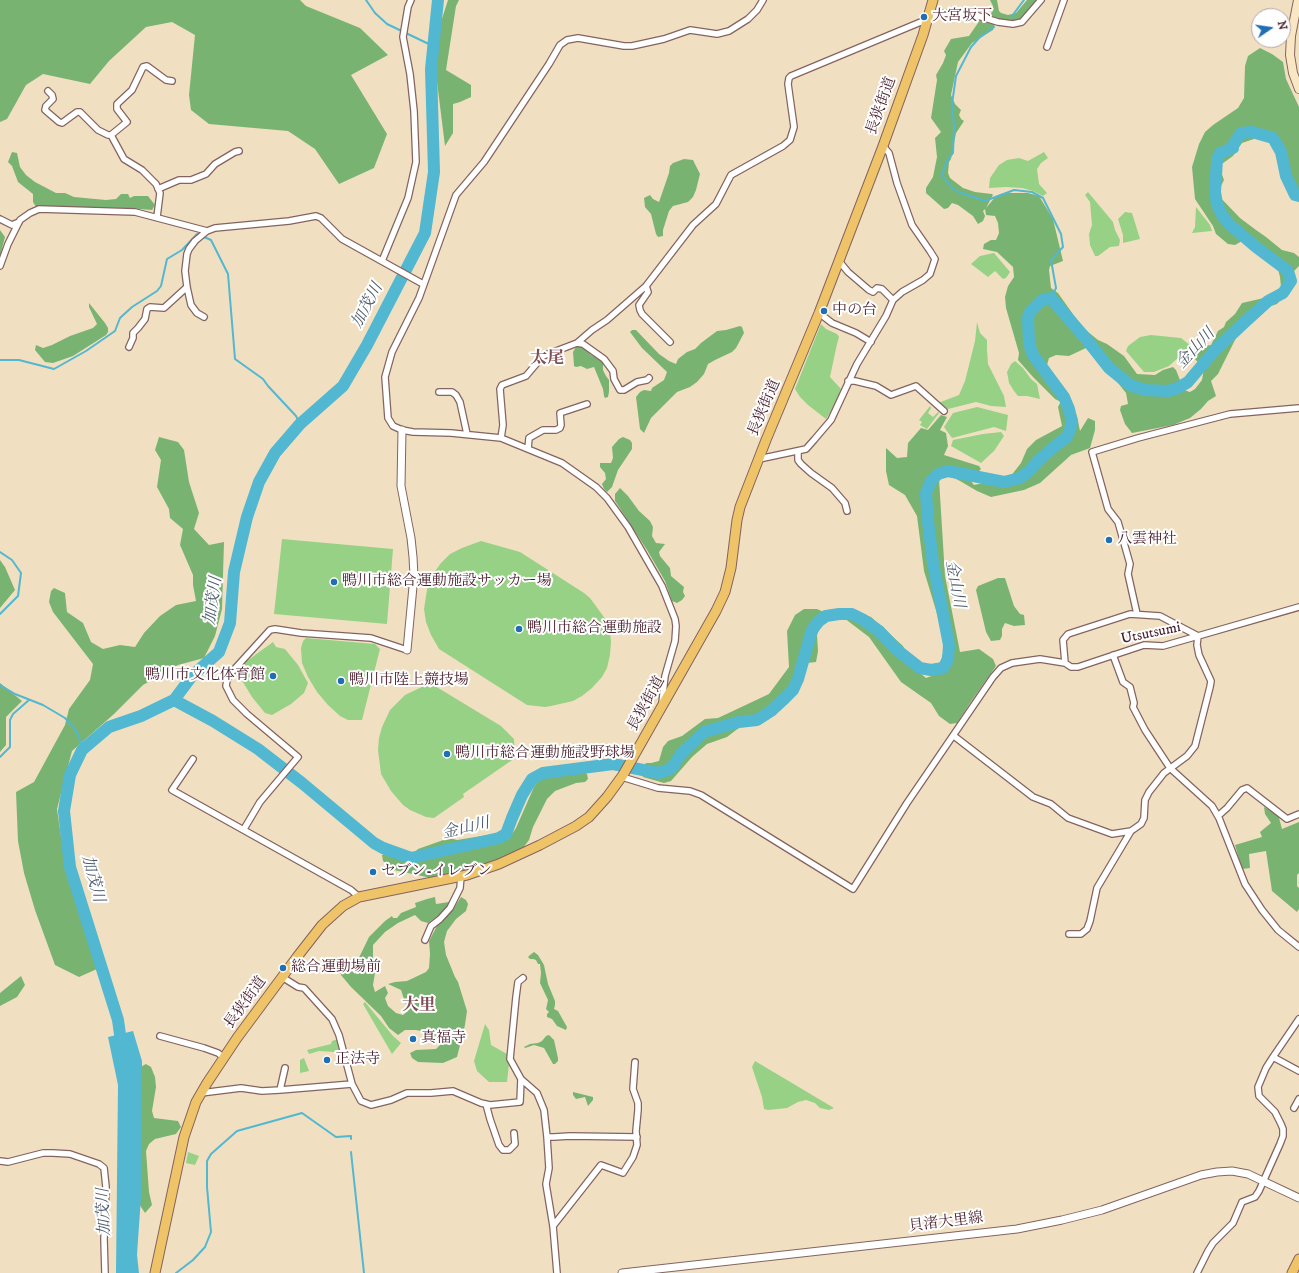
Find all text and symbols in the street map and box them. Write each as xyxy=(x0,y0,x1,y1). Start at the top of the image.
place label: 大宮坂下 xyxy=(932,8,992,26)
north arrow xyxy=(1251,8,1291,48)
marker: 大宮坂下 xyxy=(919,12,929,22)
text: N xyxy=(1274,20,1290,32)
street label: 長狭街道 xyxy=(863,75,901,137)
water label: 加茂川 xyxy=(348,280,388,332)
place label: 中の台 xyxy=(832,302,877,320)
marker: 中の台 xyxy=(819,306,829,316)
water label: 金山川 xyxy=(1173,325,1219,373)
district label: 太尾 xyxy=(530,349,564,369)
street label: 長狭街道 xyxy=(745,377,785,439)
place label: 八雲神社 xyxy=(1117,531,1177,549)
marker: 八雲神社 xyxy=(1104,535,1114,545)
water label: 金山川 xyxy=(940,559,968,609)
place label: 鴨川市総合運動施設サッカー場 xyxy=(342,573,552,591)
water label: 加茂川 xyxy=(201,576,227,626)
marker: 鴨川市総合運動施設サッカー場 xyxy=(329,577,339,587)
street label: Utsutsumi xyxy=(1120,619,1182,649)
place label: 鴨川市総合運動施設 xyxy=(527,620,662,638)
marker: 鴨川市総合運動施設 xyxy=(514,624,524,634)
place label: 鴨川市文化体育館 xyxy=(145,667,265,685)
marker: 鴨川市文化体育館 xyxy=(268,671,278,681)
place label: 鴨川市陸上競技場 xyxy=(349,672,469,690)
street label: 長狭街道 xyxy=(625,673,669,735)
marker: 鴨川市陸上競技場 xyxy=(336,676,346,686)
place label: 鴨川市総合運動施設野球場 xyxy=(455,745,635,763)
marker: 鴨川市総合運動施設野球場 xyxy=(442,749,452,759)
water label: 金山川 xyxy=(440,814,492,844)
water label: 加茂川 xyxy=(77,853,107,905)
place label: セブン-イレブン xyxy=(381,863,492,881)
marker: セブン-イレブン xyxy=(368,867,378,877)
place label: 総合運動場前 xyxy=(291,959,381,977)
marker: 総合運動場前 xyxy=(278,963,288,973)
street label: 長狭街道 xyxy=(221,973,271,1033)
district label: 大里 xyxy=(402,996,436,1016)
place label: 真福寺 xyxy=(421,1030,466,1048)
marker: 真福寺 xyxy=(408,1034,418,1044)
place label: 正法寺 xyxy=(335,1051,380,1069)
marker: 正法寺 xyxy=(322,1055,332,1065)
water label: 加茂川 xyxy=(95,1188,115,1236)
street label: 貝渚大里線 xyxy=(908,1209,984,1237)

